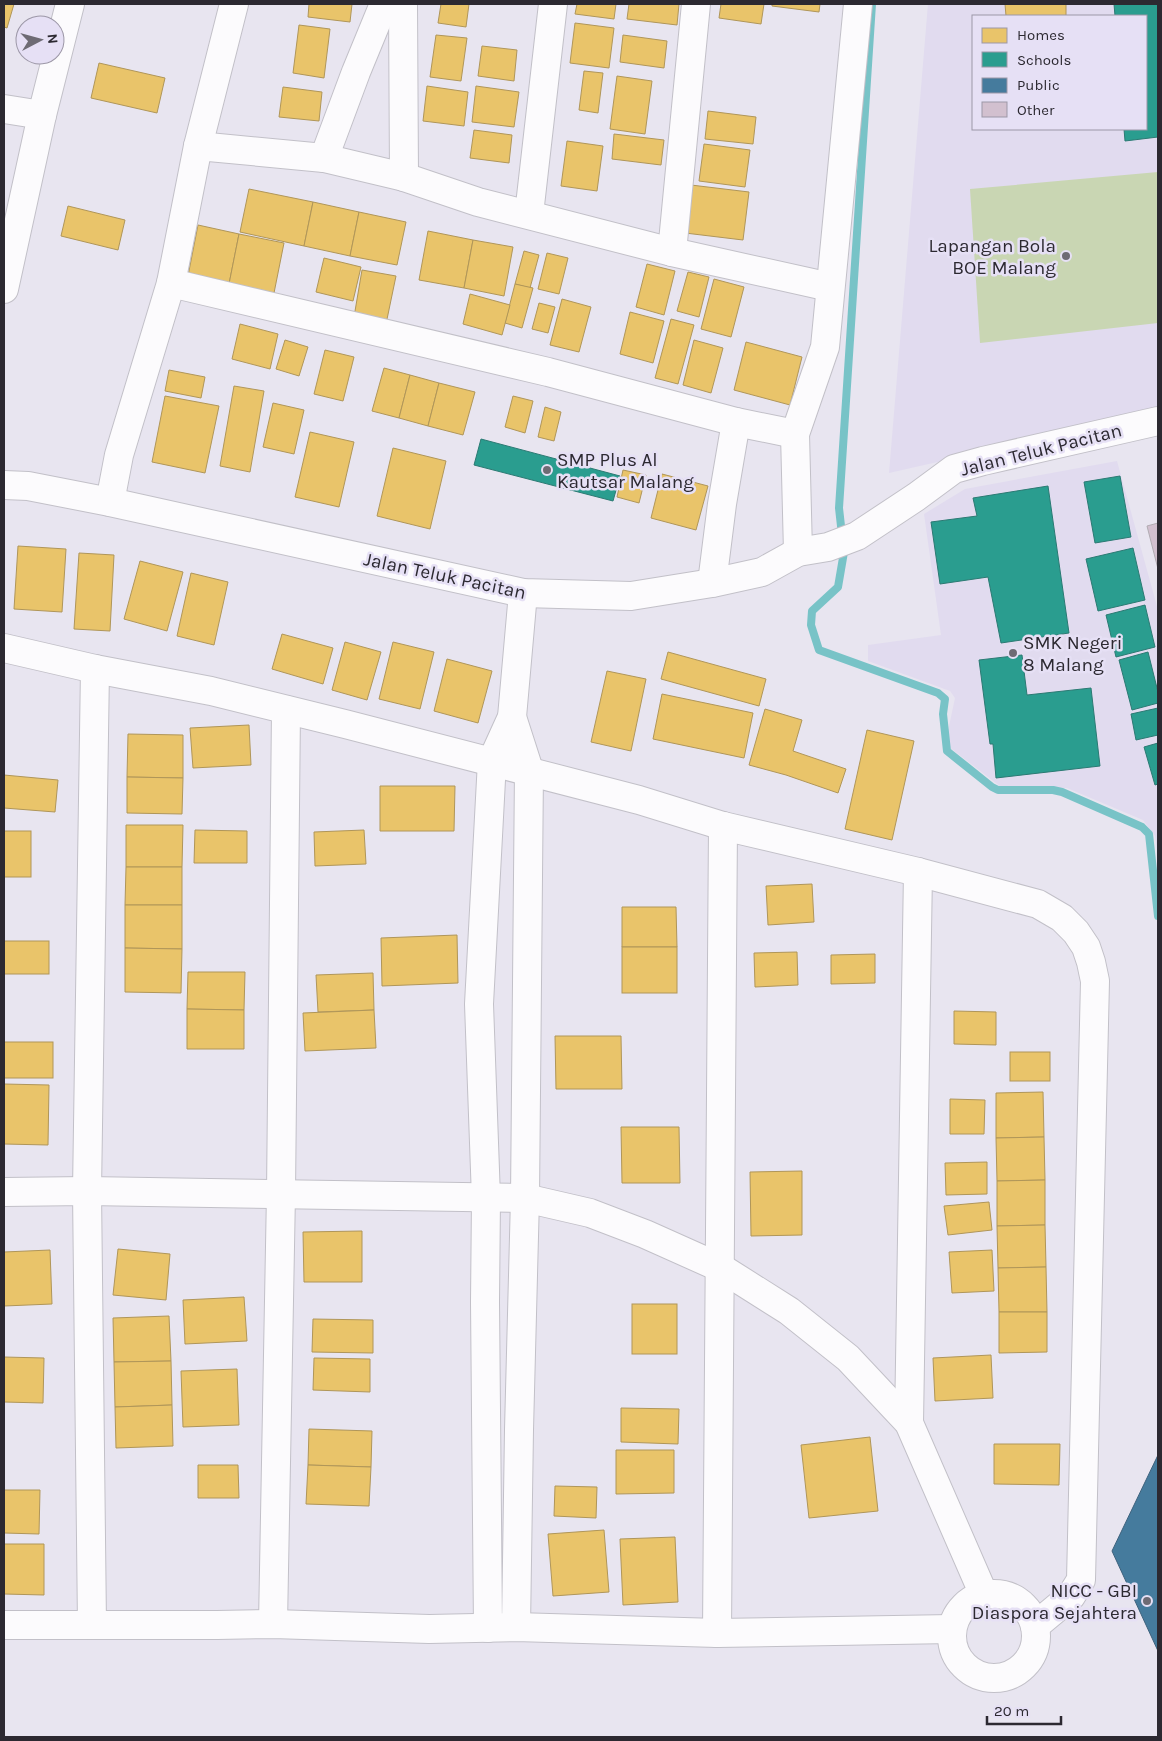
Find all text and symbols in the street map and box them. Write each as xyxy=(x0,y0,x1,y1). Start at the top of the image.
north arrow xyxy=(15,15,65,65)
legend xyxy=(972,15,1147,130)
text: Homes xyxy=(1017,26,1065,44)
text: N xyxy=(43,33,61,45)
text: Schools xyxy=(1017,51,1071,69)
text: Public xyxy=(1017,76,1060,94)
text: Other xyxy=(1017,101,1055,119)
place label: Lapangan Bola BOE Malang xyxy=(928,235,1056,279)
marker: Lapangan Bola BOE Malang xyxy=(1060,250,1072,262)
street label: Jalan Teluk Pacitan xyxy=(958,419,1124,481)
place label: SMP Plus Al Kautsar Malang xyxy=(557,449,694,493)
marker: SMP Plus Al Kautsar Malang xyxy=(541,464,553,476)
street label: Jalan Teluk Pacitan xyxy=(362,548,528,604)
place label: SMK Negeri 8 Malang xyxy=(1023,632,1122,676)
marker: SMK Negeri 8 Malang xyxy=(1007,647,1019,659)
place label: NICC - GBI Diaspora Sejahtera xyxy=(972,1580,1137,1624)
marker: NICC - GBI Diaspora Sejahtera xyxy=(1141,1595,1153,1607)
scale bar xyxy=(987,1694,1061,1726)
text: 20 m xyxy=(994,1702,1029,1720)

